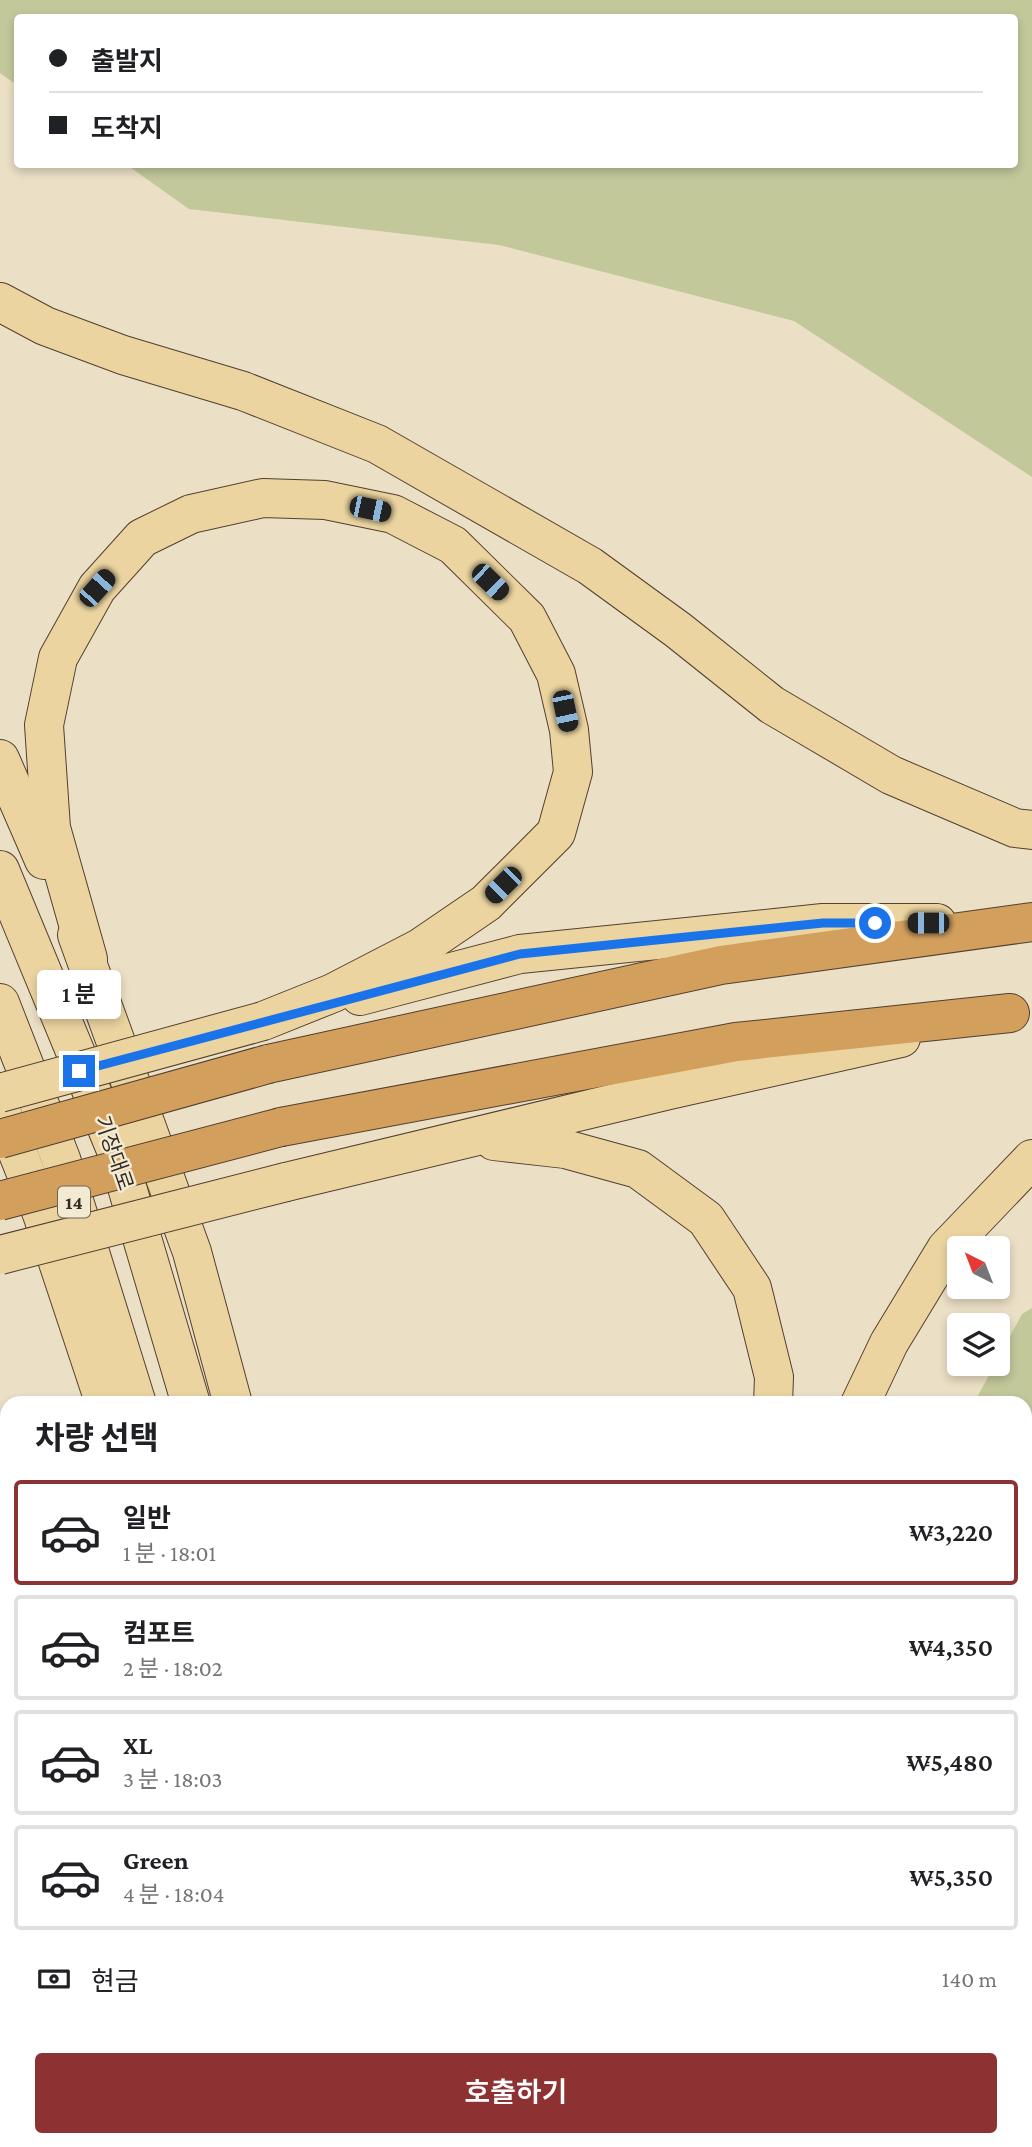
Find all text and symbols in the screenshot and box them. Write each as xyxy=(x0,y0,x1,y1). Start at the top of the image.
text: 출발지 xyxy=(91,47,163,76)
text: 도착지 xyxy=(91,114,163,143)
car xyxy=(348,494,393,524)
car xyxy=(468,560,513,604)
car xyxy=(76,565,119,611)
car xyxy=(551,688,580,734)
car xyxy=(481,863,526,907)
route start xyxy=(859,907,891,939)
car xyxy=(908,913,950,934)
callout: 1 분 xyxy=(37,970,121,1018)
text: 1 분 xyxy=(62,981,96,1007)
route end xyxy=(63,1055,95,1087)
street label: 기장대로 xyxy=(90,1113,138,1193)
road number: 14 xyxy=(58,1186,90,1218)
north arrow xyxy=(947,1236,1010,1298)
map controls xyxy=(947,1236,1010,1376)
button: layers xyxy=(947,1313,1010,1376)
text: 차량 선택 xyxy=(35,1420,159,1456)
icon: car xyxy=(39,1501,102,1564)
text: 일반 xyxy=(123,1504,171,1533)
text: ₩3,220 xyxy=(909,1518,993,1547)
text: 1 분 · 18:01 xyxy=(123,1540,216,1566)
icon: car xyxy=(39,1616,102,1679)
text: 컴포트 xyxy=(123,1619,195,1648)
text: ₩4,350 xyxy=(909,1633,993,1662)
text: 2 분 · 18:02 xyxy=(123,1655,223,1681)
icon: car xyxy=(39,1731,102,1794)
text: XL xyxy=(123,1731,152,1760)
text: ₩5,480 xyxy=(907,1748,993,1777)
text: 3 분 · 18:03 xyxy=(123,1766,223,1792)
icon: car xyxy=(39,1846,102,1909)
text: Green xyxy=(123,1846,189,1875)
text: ₩5,350 xyxy=(909,1863,993,1892)
text: 4 분 · 18:04 xyxy=(123,1881,224,1907)
icon: cash xyxy=(35,1960,73,1998)
text: 140 m xyxy=(942,1966,997,1992)
text: 현금 xyxy=(91,1967,139,1996)
button: 호출하기 xyxy=(35,2053,997,2133)

